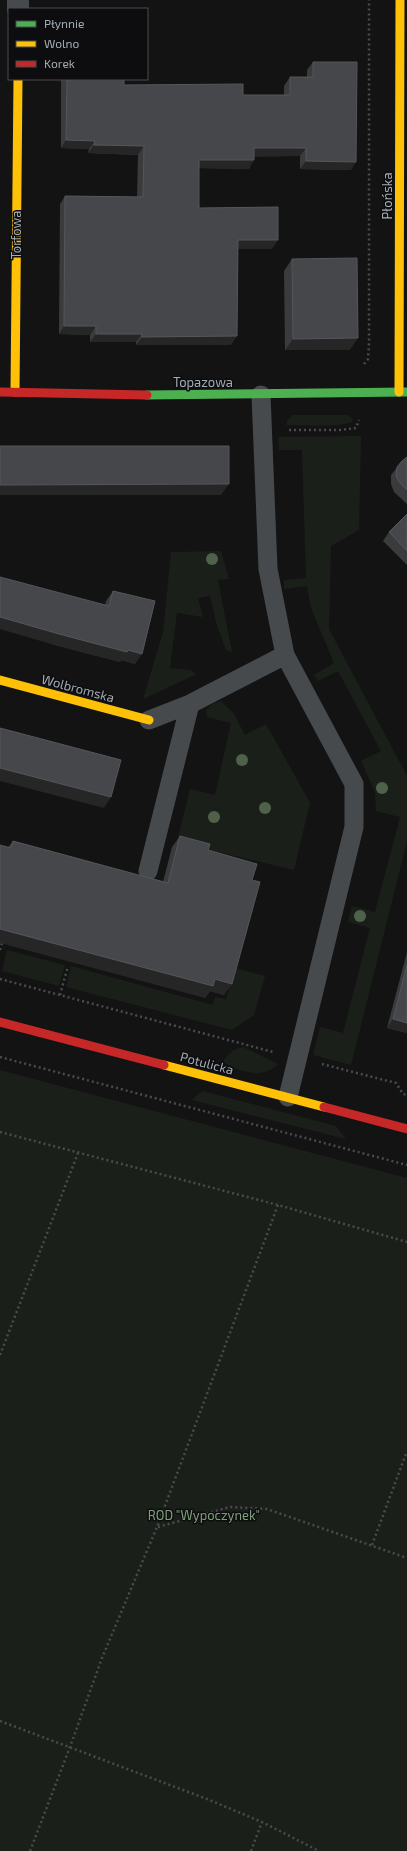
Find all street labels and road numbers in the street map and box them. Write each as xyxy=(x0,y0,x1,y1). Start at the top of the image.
street label: Płońska xyxy=(379,172,395,220)
street label: Torfowa xyxy=(8,211,24,259)
street label: Topazowa xyxy=(173,374,233,390)
street label: Wolbromska xyxy=(40,671,116,705)
street label: Potulicka xyxy=(179,1048,235,1078)

